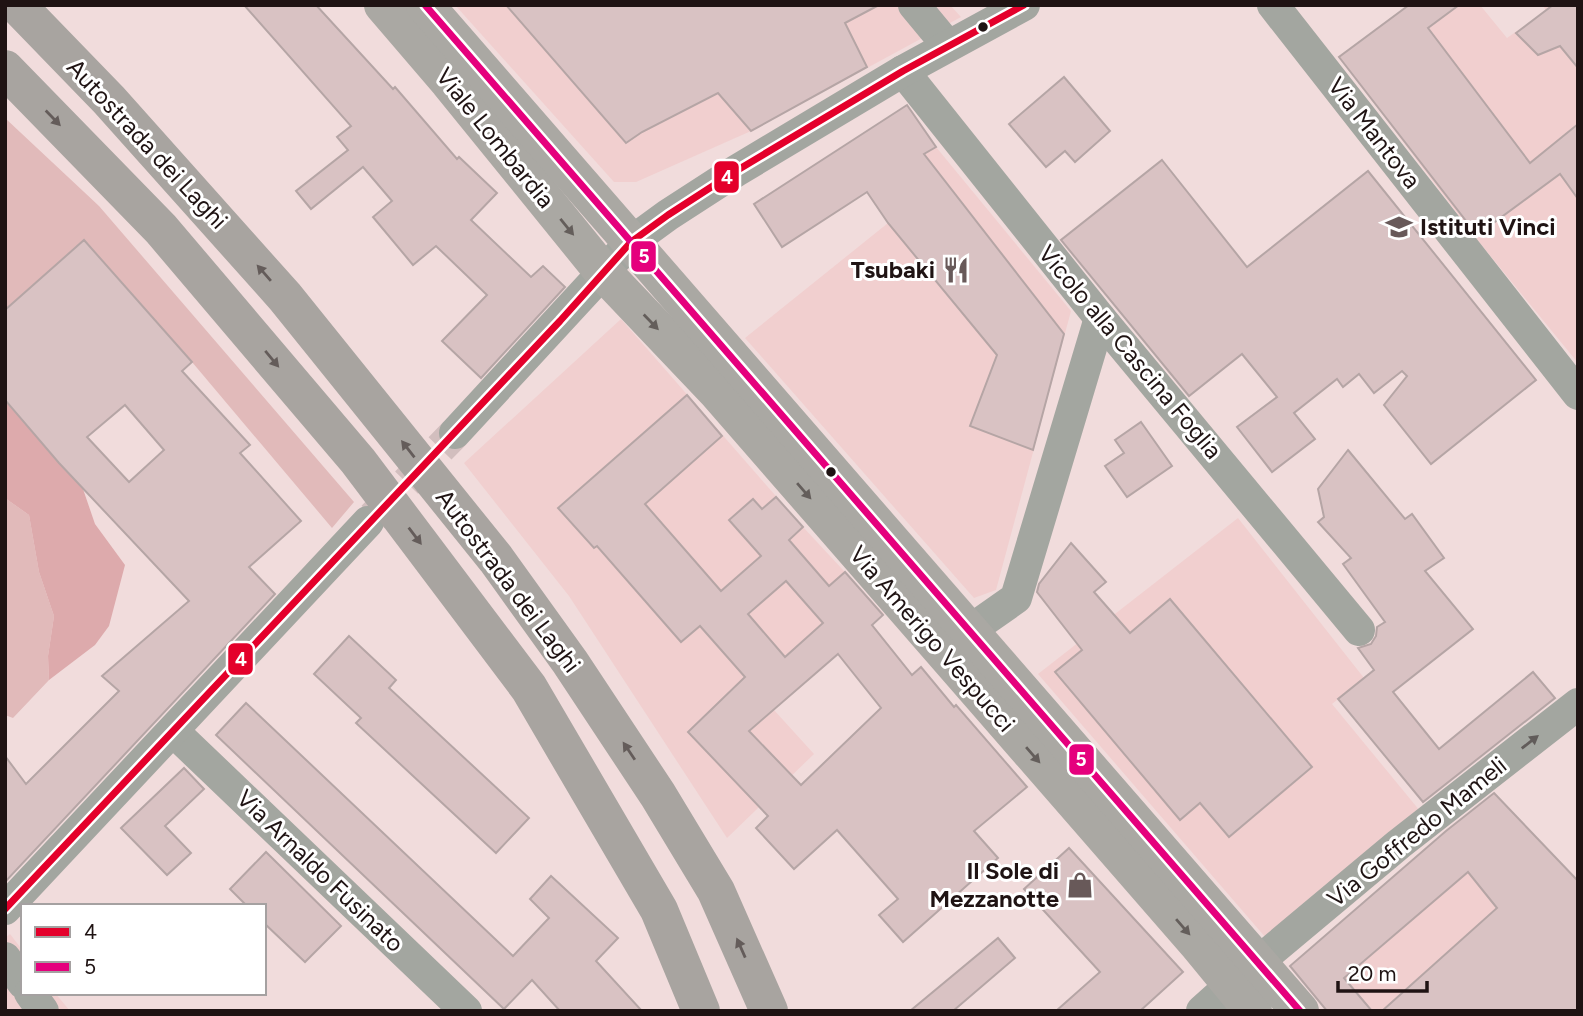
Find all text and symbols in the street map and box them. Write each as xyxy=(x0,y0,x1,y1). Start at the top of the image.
unlabelled marker xyxy=(976,20,990,34)
street label: Autostrada dei Laghi xyxy=(61,53,234,235)
street label: Viale Lombardia xyxy=(430,62,561,214)
street label: Via Mantova xyxy=(1322,71,1427,194)
one-way arrow xyxy=(44,109,60,126)
line badge: 4 xyxy=(713,160,740,194)
text: 4 xyxy=(721,166,733,189)
school or university icon: Istituti Vinci xyxy=(1384,212,1414,242)
place label: Istituti Vinci xyxy=(1420,212,1556,241)
one-way arrow xyxy=(560,218,575,236)
street label: Vicolo alla Cascina Foglia xyxy=(1032,239,1228,464)
line badge: 5 xyxy=(630,240,657,273)
text: 5 xyxy=(638,245,650,268)
place label: Tsubaki xyxy=(851,255,935,284)
restaurant icon: Tsubaki xyxy=(941,255,971,285)
one-way arrow xyxy=(256,264,272,282)
one-way arrow xyxy=(643,313,659,330)
one-way arrow xyxy=(264,350,279,367)
one-way arrow xyxy=(402,440,416,458)
unlabelled marker xyxy=(824,465,838,479)
one-way arrow xyxy=(796,482,812,500)
street label: Autostrada dei Laghi xyxy=(430,483,587,678)
one-way arrow xyxy=(407,526,422,544)
street label: Via Amerigo Vespucci xyxy=(844,540,1021,738)
line badge: 4 xyxy=(227,642,254,676)
text: 4 xyxy=(235,648,247,671)
one-way arrow xyxy=(1521,734,1539,749)
one-way arrow xyxy=(622,742,636,760)
line badge: 5 xyxy=(1068,743,1095,776)
one-way arrow xyxy=(1025,746,1041,763)
text: 5 xyxy=(1075,748,1087,771)
street label: Via Goffredo Mameli xyxy=(1321,750,1512,913)
street label: Via Arnaldo Fusinato xyxy=(231,783,410,958)
place label: Il Sole di Mezzanotte xyxy=(929,856,1059,913)
shop icon: Il Sole di Mezzanotte xyxy=(1065,870,1095,900)
legend xyxy=(21,904,266,995)
one-way arrow xyxy=(1175,918,1190,935)
text: 4 xyxy=(84,919,97,944)
one-way arrow xyxy=(735,938,746,959)
scale bar xyxy=(1338,950,1427,994)
text: 5 xyxy=(84,954,96,979)
text: 20 m xyxy=(1348,961,1396,986)

